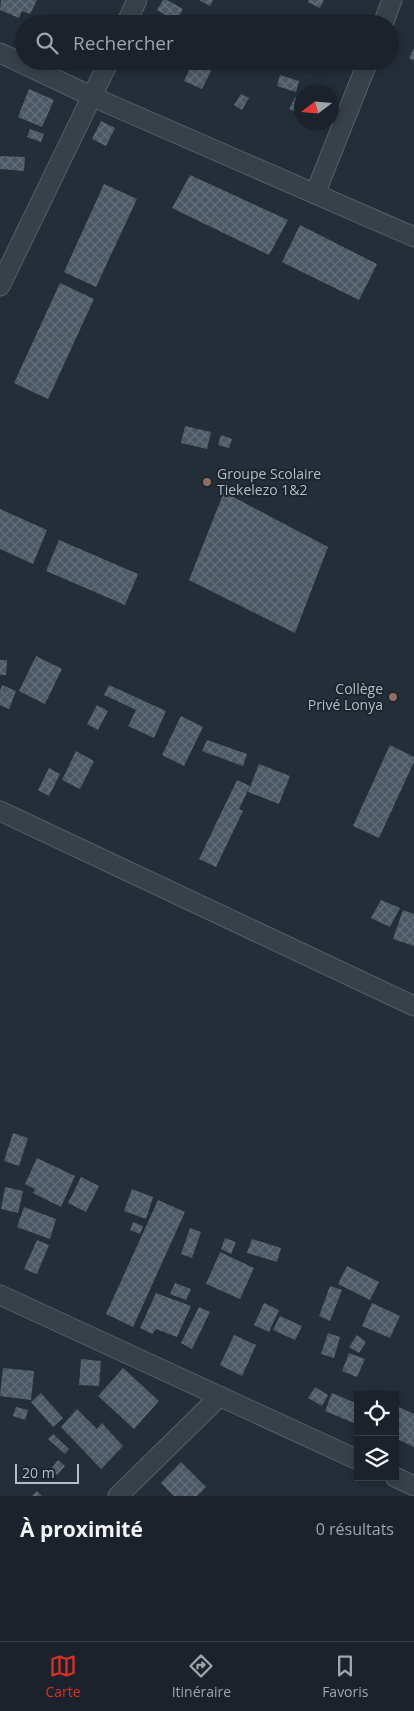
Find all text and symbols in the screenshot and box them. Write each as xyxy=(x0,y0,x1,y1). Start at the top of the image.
search box xyxy=(15,15,399,70)
icon: search xyxy=(33,29,61,57)
text: Rechercher xyxy=(73,30,174,56)
north arrow xyxy=(294,85,339,130)
place label: Groupe Scolaire Tiekelezo 1&2 xyxy=(217,464,321,499)
marker: Groupe Scolaire Tiekelezo 1&2 xyxy=(201,476,213,488)
place label: Collège Privé Lonya xyxy=(308,679,383,714)
marker: Collège Privé Lonya xyxy=(387,691,399,703)
map controls xyxy=(354,1391,399,1481)
button: locate xyxy=(354,1391,399,1436)
button: layers xyxy=(354,1436,399,1481)
scale bar xyxy=(15,1461,79,1484)
text: 20 m xyxy=(22,1463,55,1482)
text: À proximité xyxy=(20,1515,143,1543)
text: 0 résultats xyxy=(316,1518,394,1540)
tab: Carte xyxy=(45,1652,81,1701)
tab: Itinéraire xyxy=(172,1652,231,1701)
tab: Favoris xyxy=(322,1652,368,1701)

